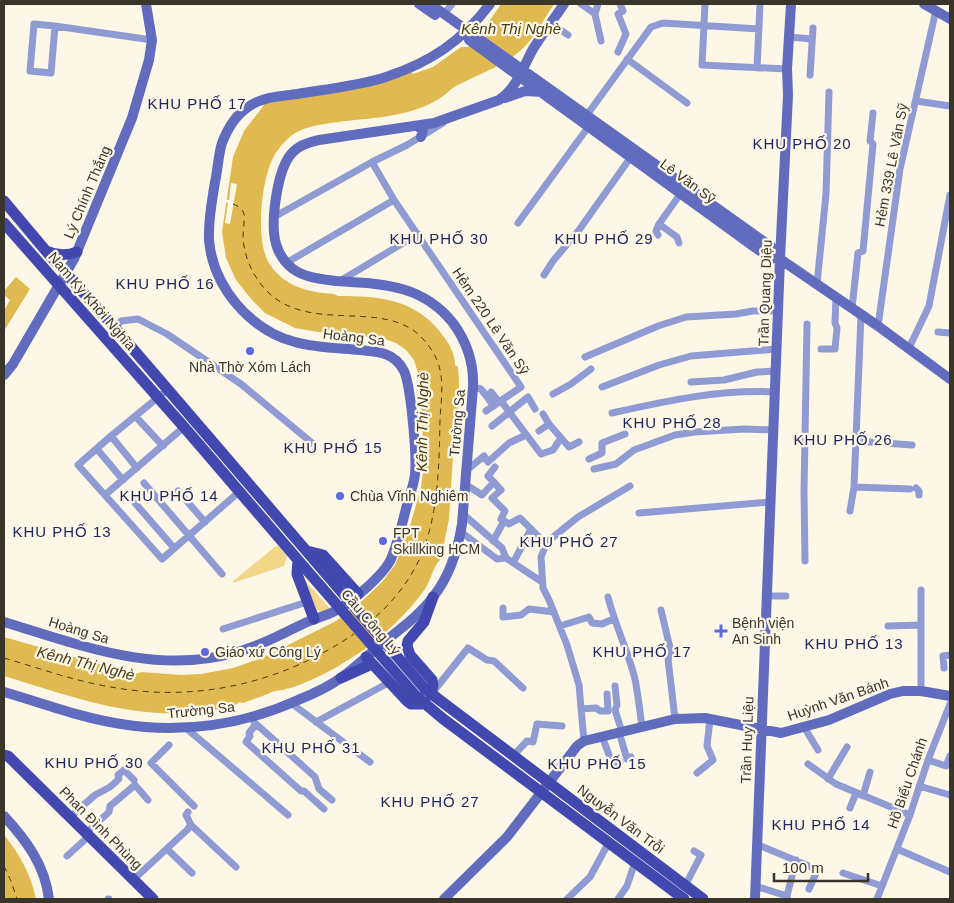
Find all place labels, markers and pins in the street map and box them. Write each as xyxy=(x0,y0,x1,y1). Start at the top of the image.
marker: Nhà Thờ Xóm Lách xyxy=(244,345,256,357)
place label: Nhà Thờ Xóm Lách xyxy=(189,359,311,375)
place label: Chùa Vĩnh Nghiêm xyxy=(350,488,468,504)
marker: Chùa Vĩnh Nghiêm xyxy=(334,490,346,502)
place label: FPT Skillking HCM xyxy=(393,525,480,557)
marker: FPT Skillking HCM xyxy=(377,535,389,547)
place label: Bệnh viện An Sinh xyxy=(732,615,794,647)
marker: Bệnh viện An Sinh xyxy=(714,624,728,638)
place label: Giáo xứ Công Lý xyxy=(215,644,321,660)
marker: Giáo xứ Công Lý xyxy=(199,646,211,658)

